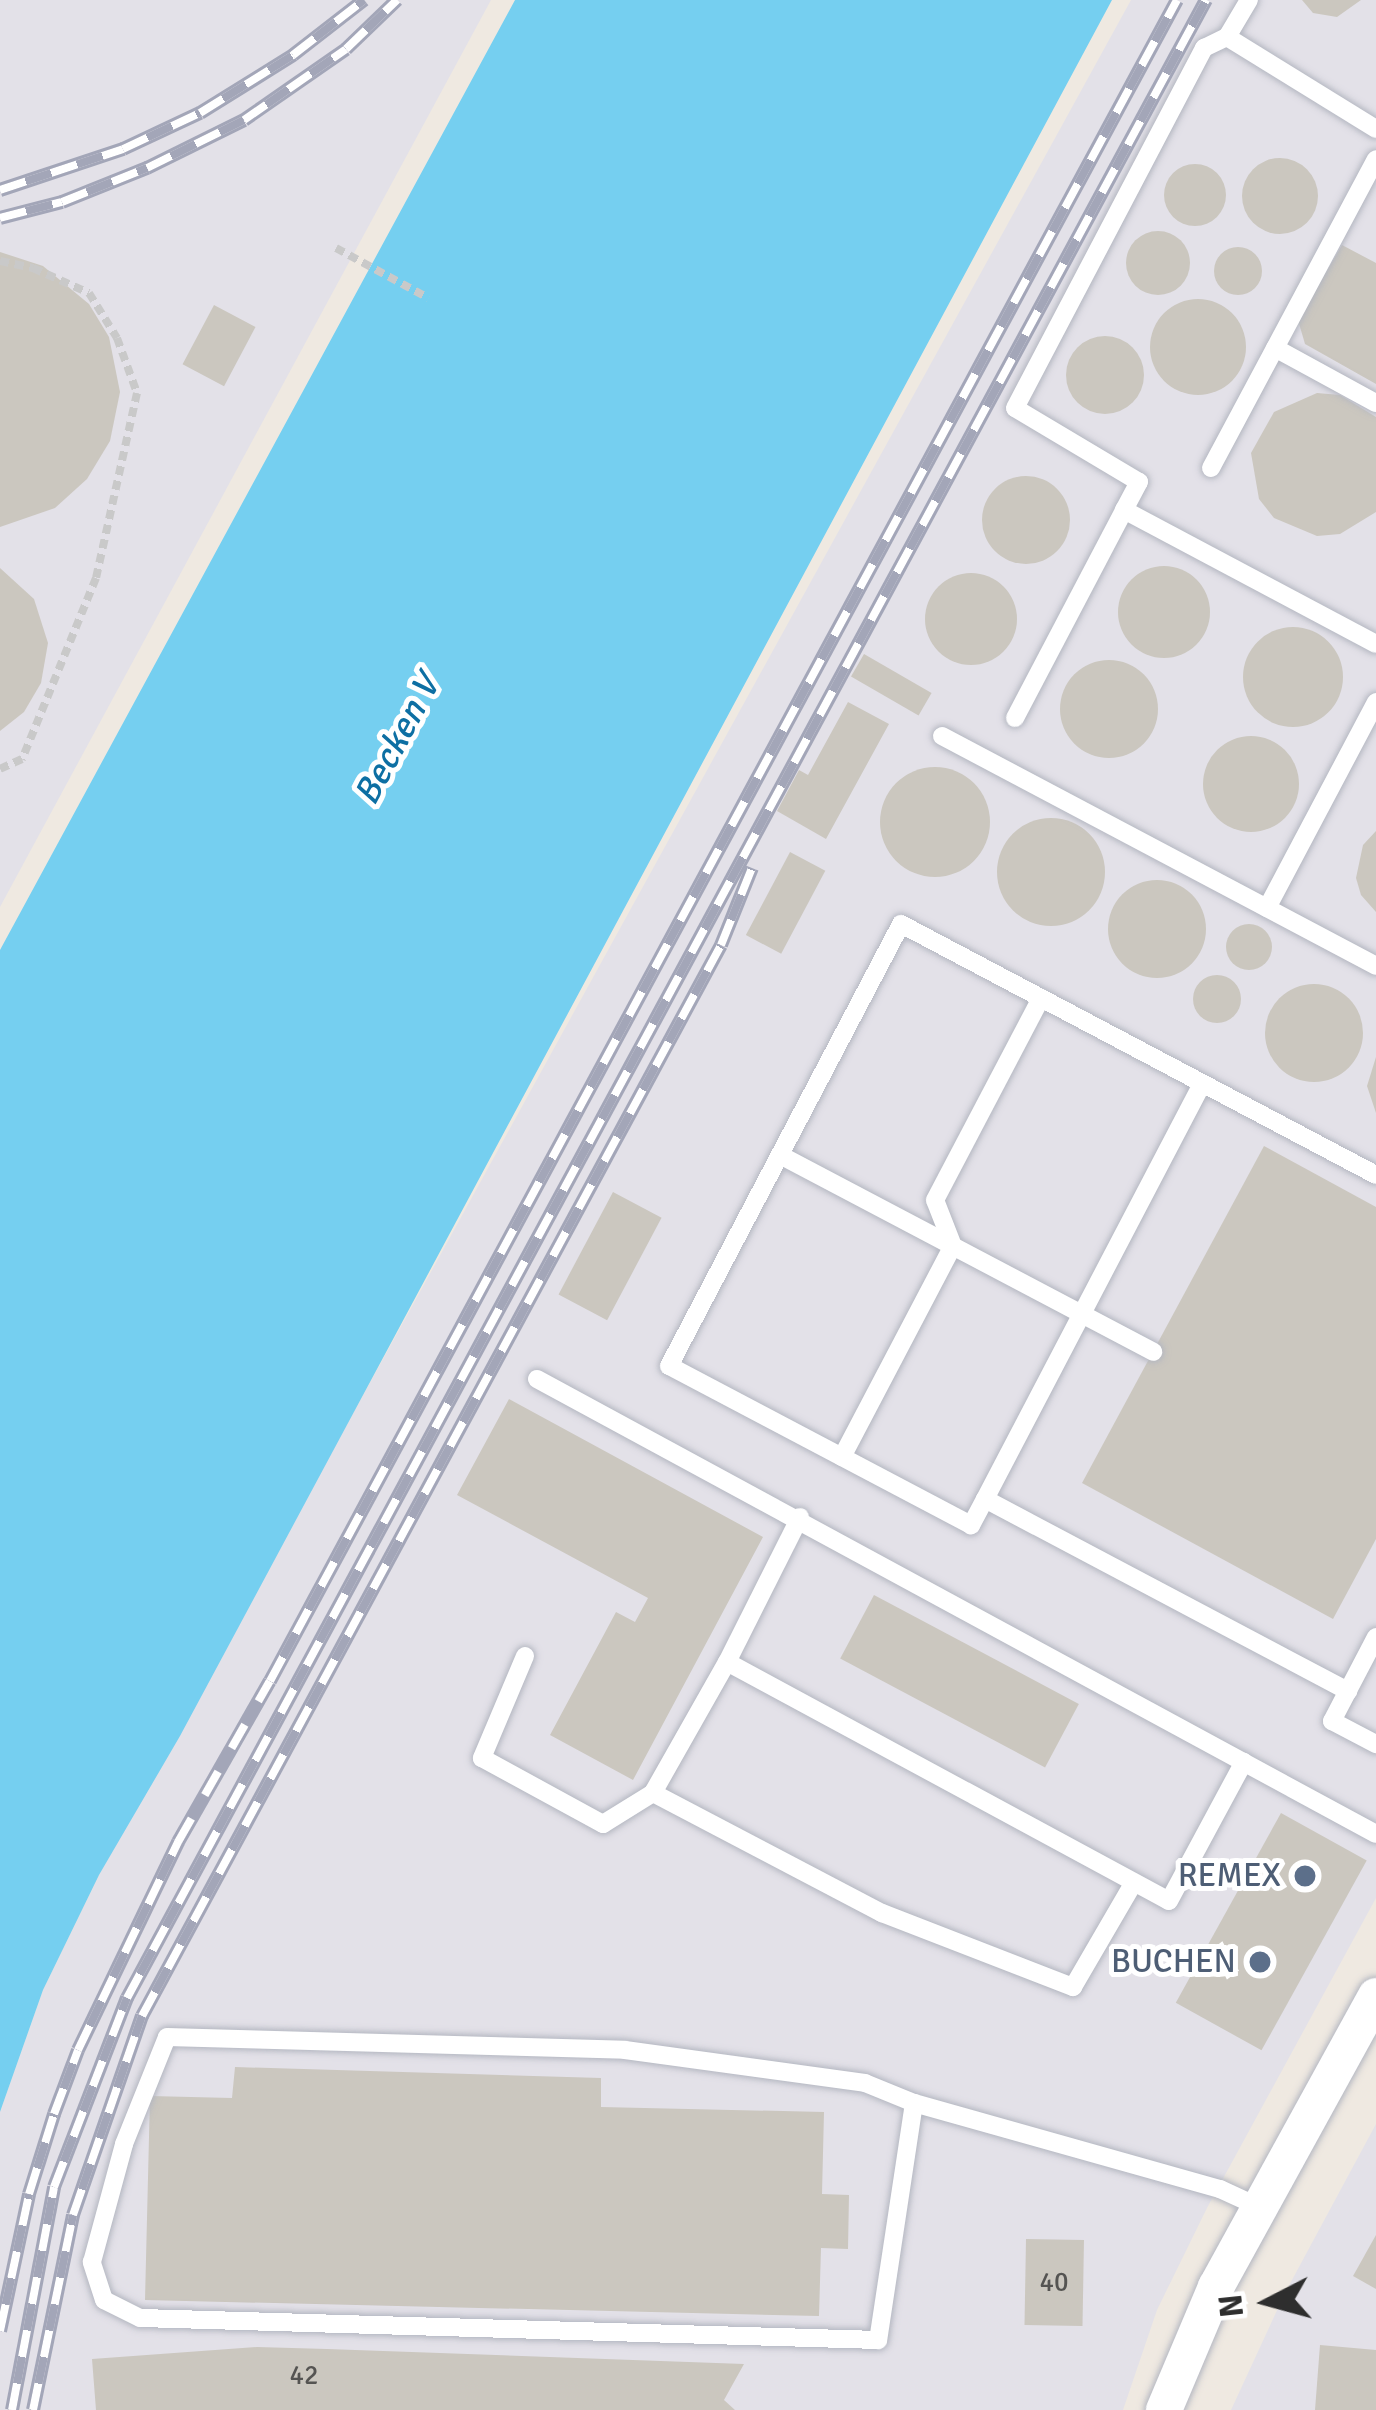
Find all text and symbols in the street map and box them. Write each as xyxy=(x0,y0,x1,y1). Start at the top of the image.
water label: Becken V xyxy=(345,668,449,812)
place label: REMEX xyxy=(1178,1856,1281,1896)
marker: REMEX xyxy=(1292,1863,1318,1889)
place label: BUCHEN xyxy=(1111,1942,1236,1982)
marker: BUCHEN xyxy=(1247,1949,1273,1975)
north arrow xyxy=(1208,2242,1328,2362)
house number: 40 xyxy=(1039,2267,1069,2299)
text: N xyxy=(1210,2292,1253,2319)
house number: 42 xyxy=(289,2360,319,2392)

